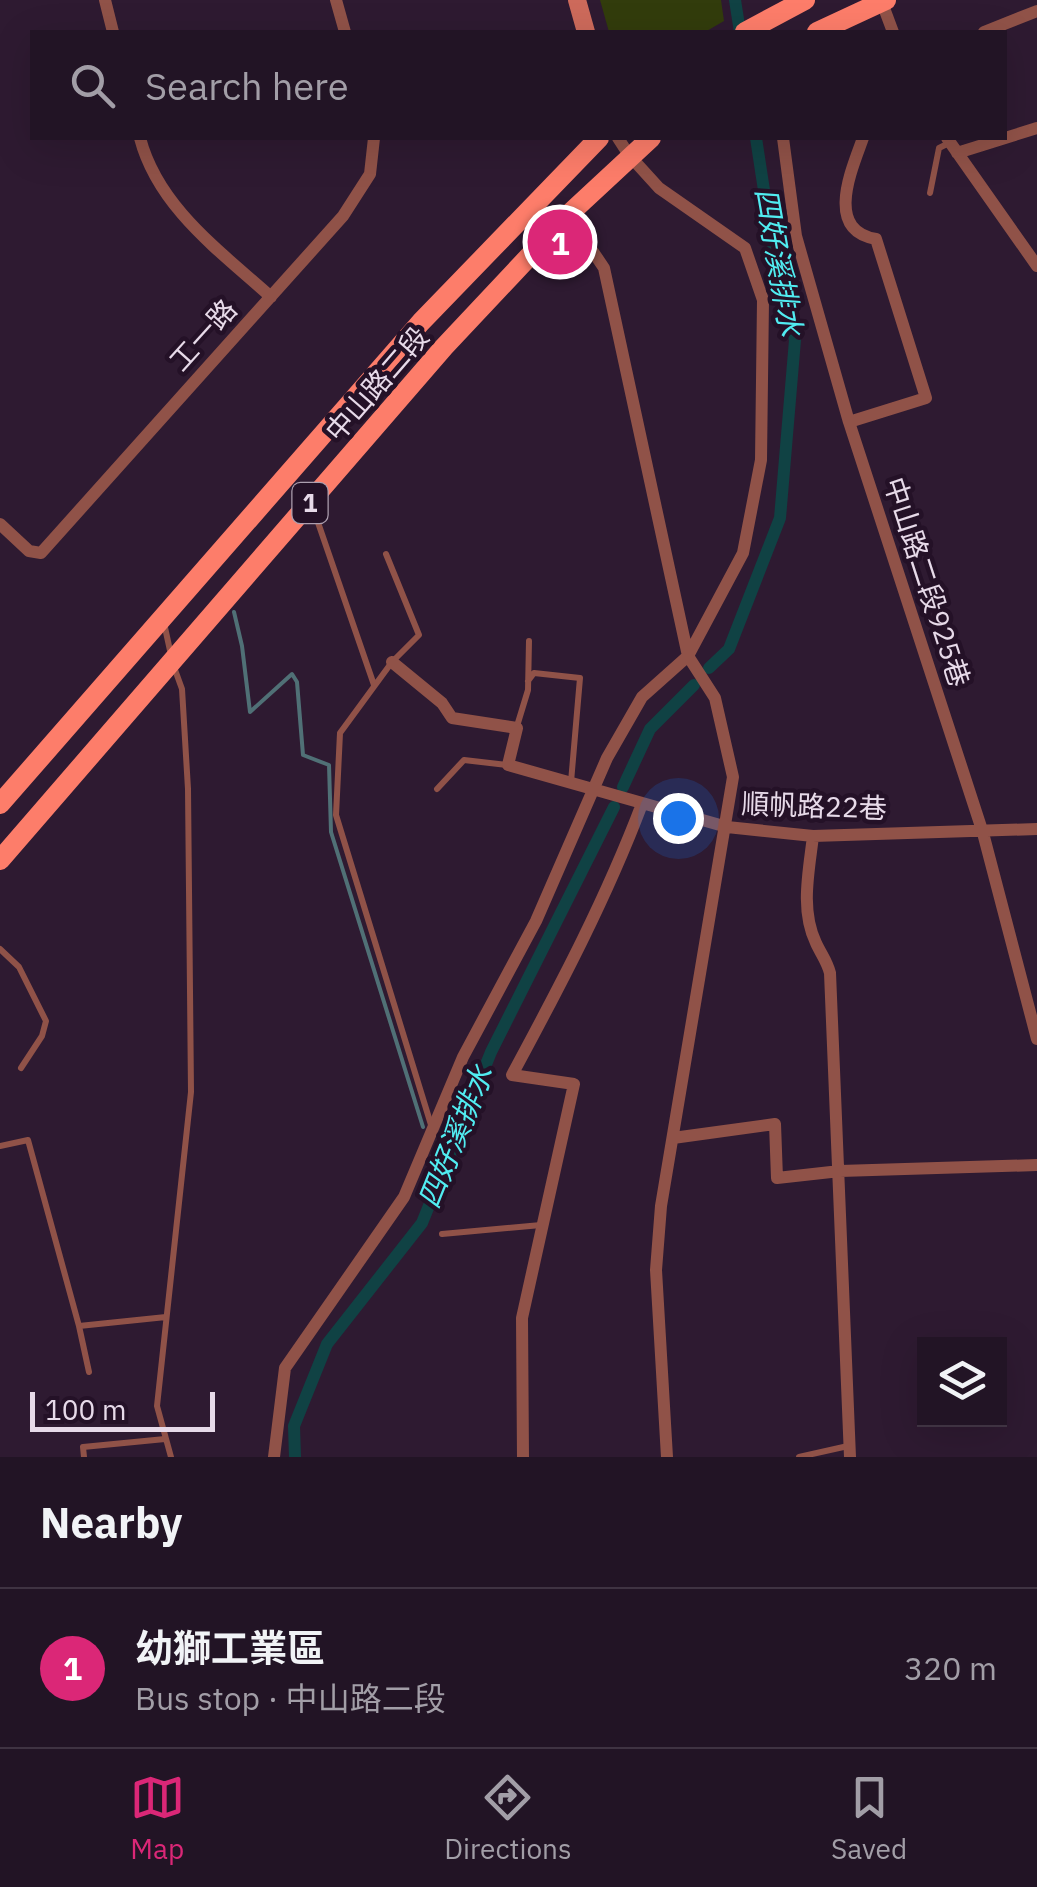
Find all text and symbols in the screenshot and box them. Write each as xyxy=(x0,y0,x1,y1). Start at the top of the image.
search box xyxy=(30,30,1007,140)
icon: search xyxy=(65,58,120,113)
text: Search here xyxy=(145,61,349,110)
water label: 四好溪排水 xyxy=(747,184,812,341)
pin: 1 xyxy=(528,204,592,280)
street label: 工一路 xyxy=(161,291,244,378)
street label: 中山路二段 xyxy=(317,319,437,449)
street label: 中山路二段925巷 xyxy=(876,472,979,691)
road number: 1 xyxy=(292,483,328,523)
street label: 順帆路22巷 xyxy=(741,784,887,827)
your location xyxy=(653,793,704,844)
water label: 四好溪排水 xyxy=(408,1058,502,1213)
map controls xyxy=(917,1337,1007,1427)
button: layers xyxy=(917,1337,1007,1427)
scale bar xyxy=(30,1387,215,1432)
text: 100 m xyxy=(45,1391,126,1428)
text: Nearby xyxy=(40,1495,182,1550)
text: 幼獅工業區 xyxy=(135,1623,325,1672)
text: 1 xyxy=(63,1647,82,1689)
text: 320 m xyxy=(904,1647,997,1689)
text: Bus stop · 中山路二段 xyxy=(135,1677,446,1719)
tab: Map xyxy=(130,1770,185,1867)
tab: Directions xyxy=(444,1770,572,1867)
tab: Saved xyxy=(831,1770,907,1867)

